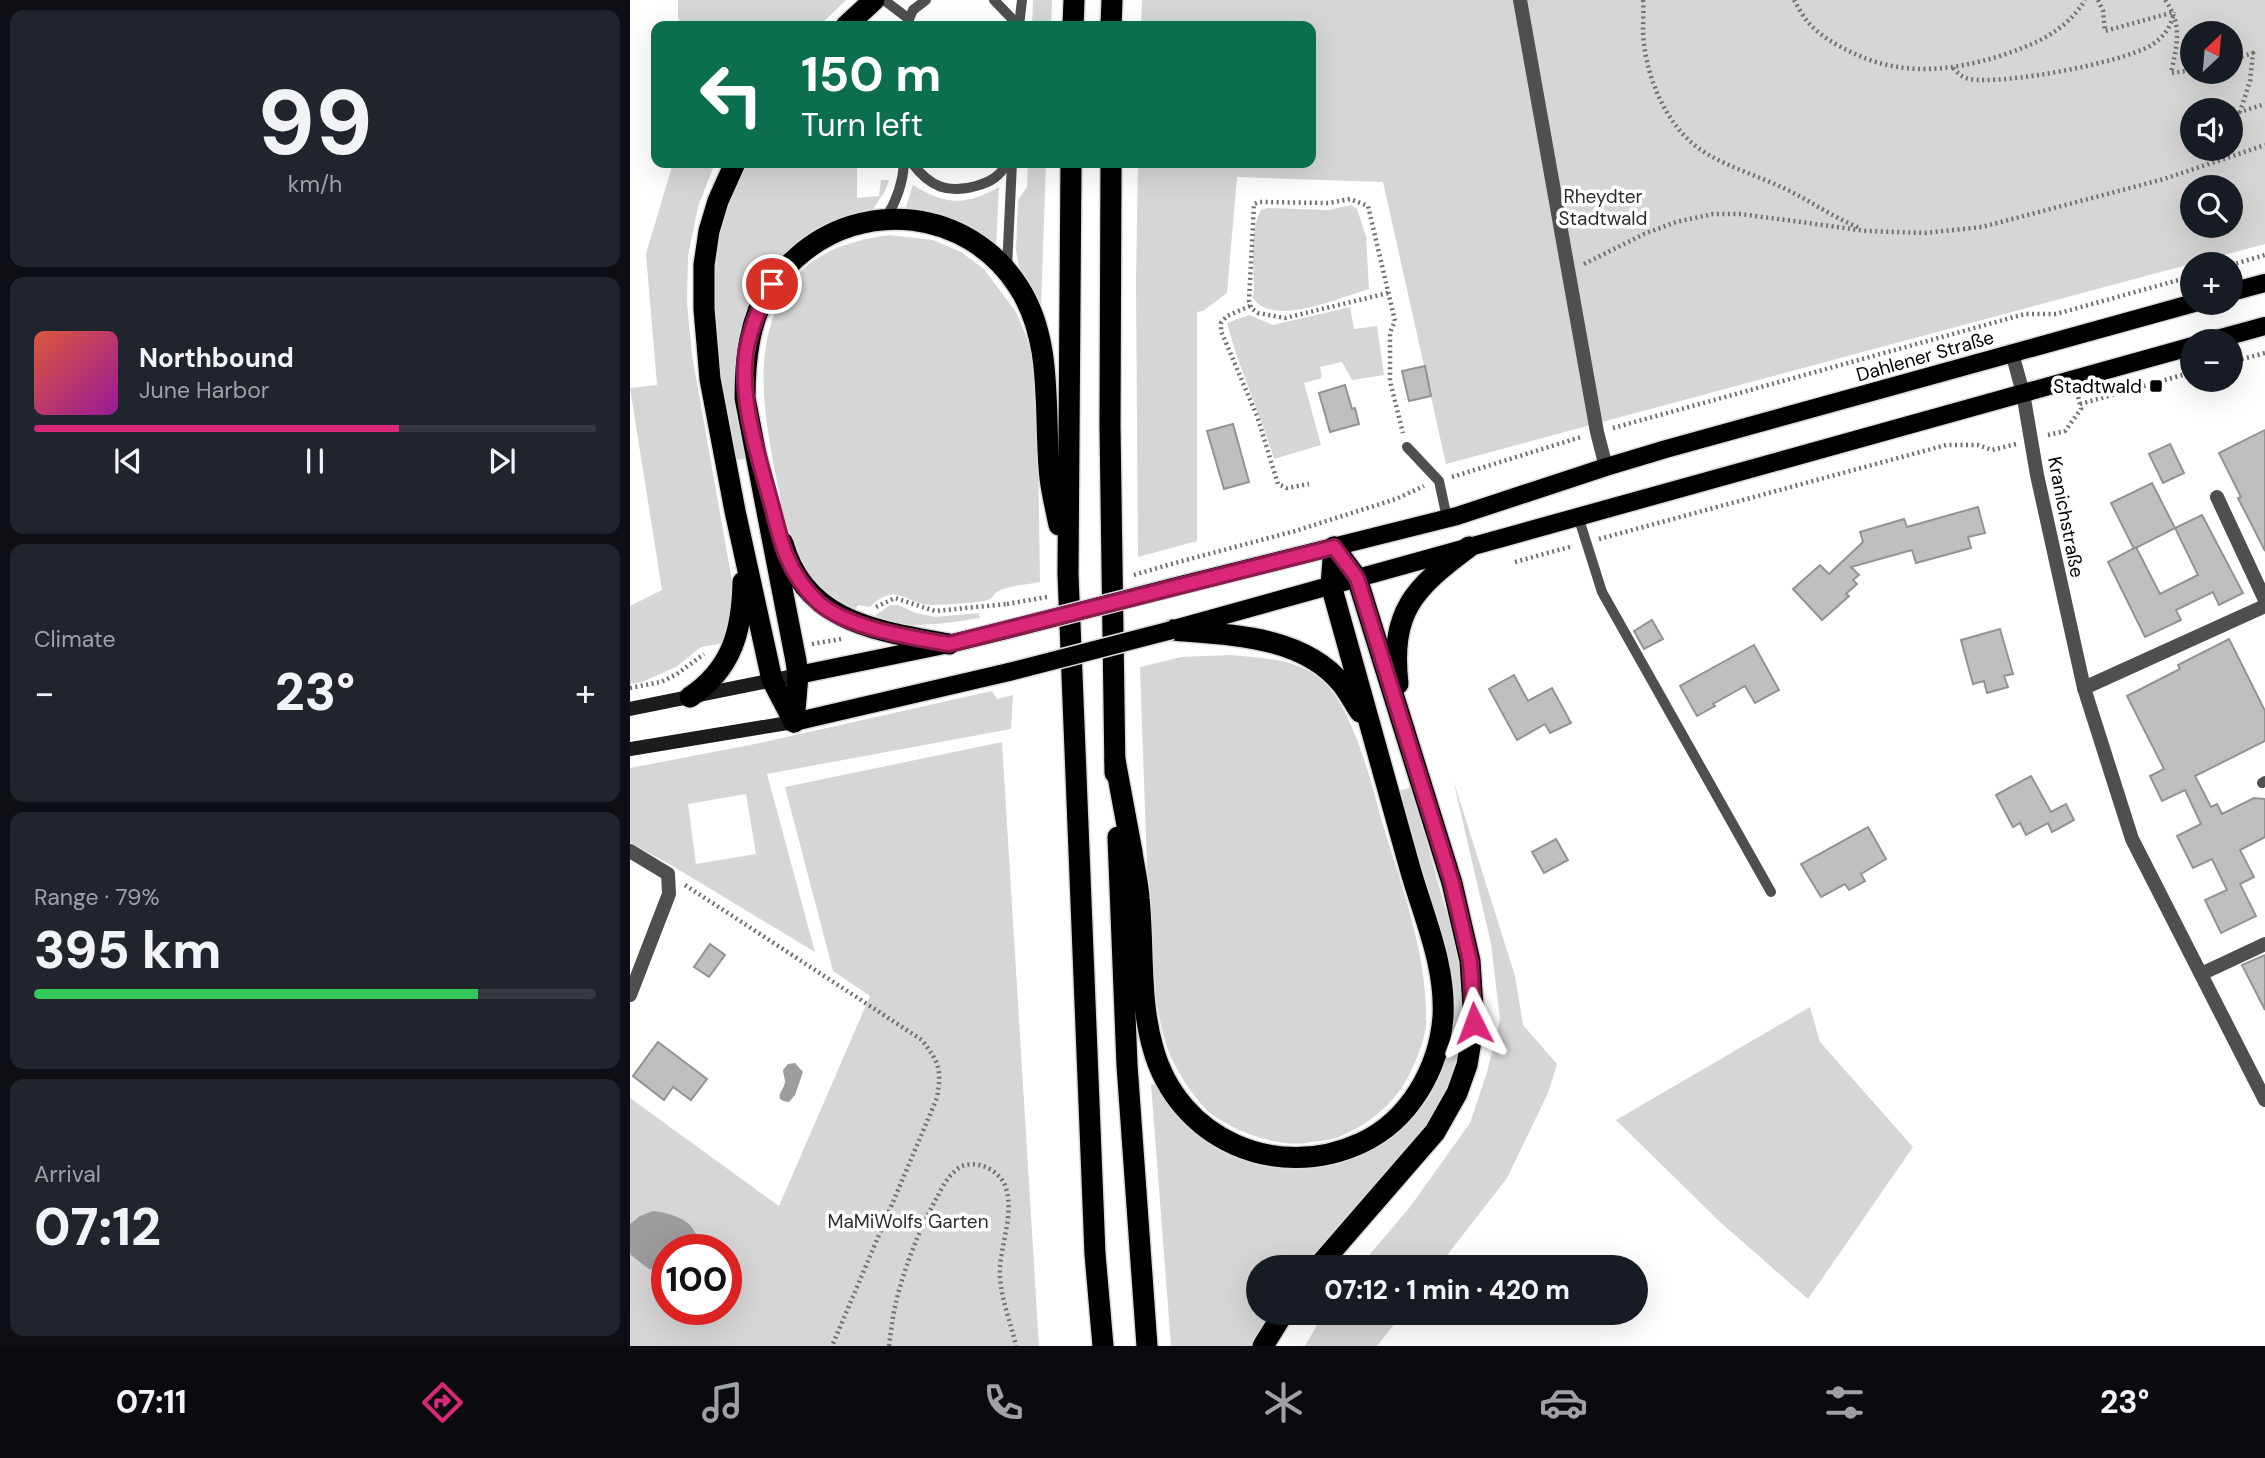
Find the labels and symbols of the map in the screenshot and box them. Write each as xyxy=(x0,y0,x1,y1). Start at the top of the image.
north arrow xyxy=(2180,21,2244,84)
park label: Rheydter Stadtwald xyxy=(1559,184,1647,231)
pin xyxy=(742,254,802,314)
street label: Dahlener Straße xyxy=(1853,324,1997,388)
place label: Stadtwald xyxy=(2053,374,2142,399)
marker: Stadtwald xyxy=(2148,378,2164,394)
street label: Kranichstraße xyxy=(2042,454,2090,580)
position arrow xyxy=(1437,986,1511,1060)
park label: MaMiWolfs Garten xyxy=(827,1209,989,1234)
speed limit sign: 100 xyxy=(651,1234,742,1325)

